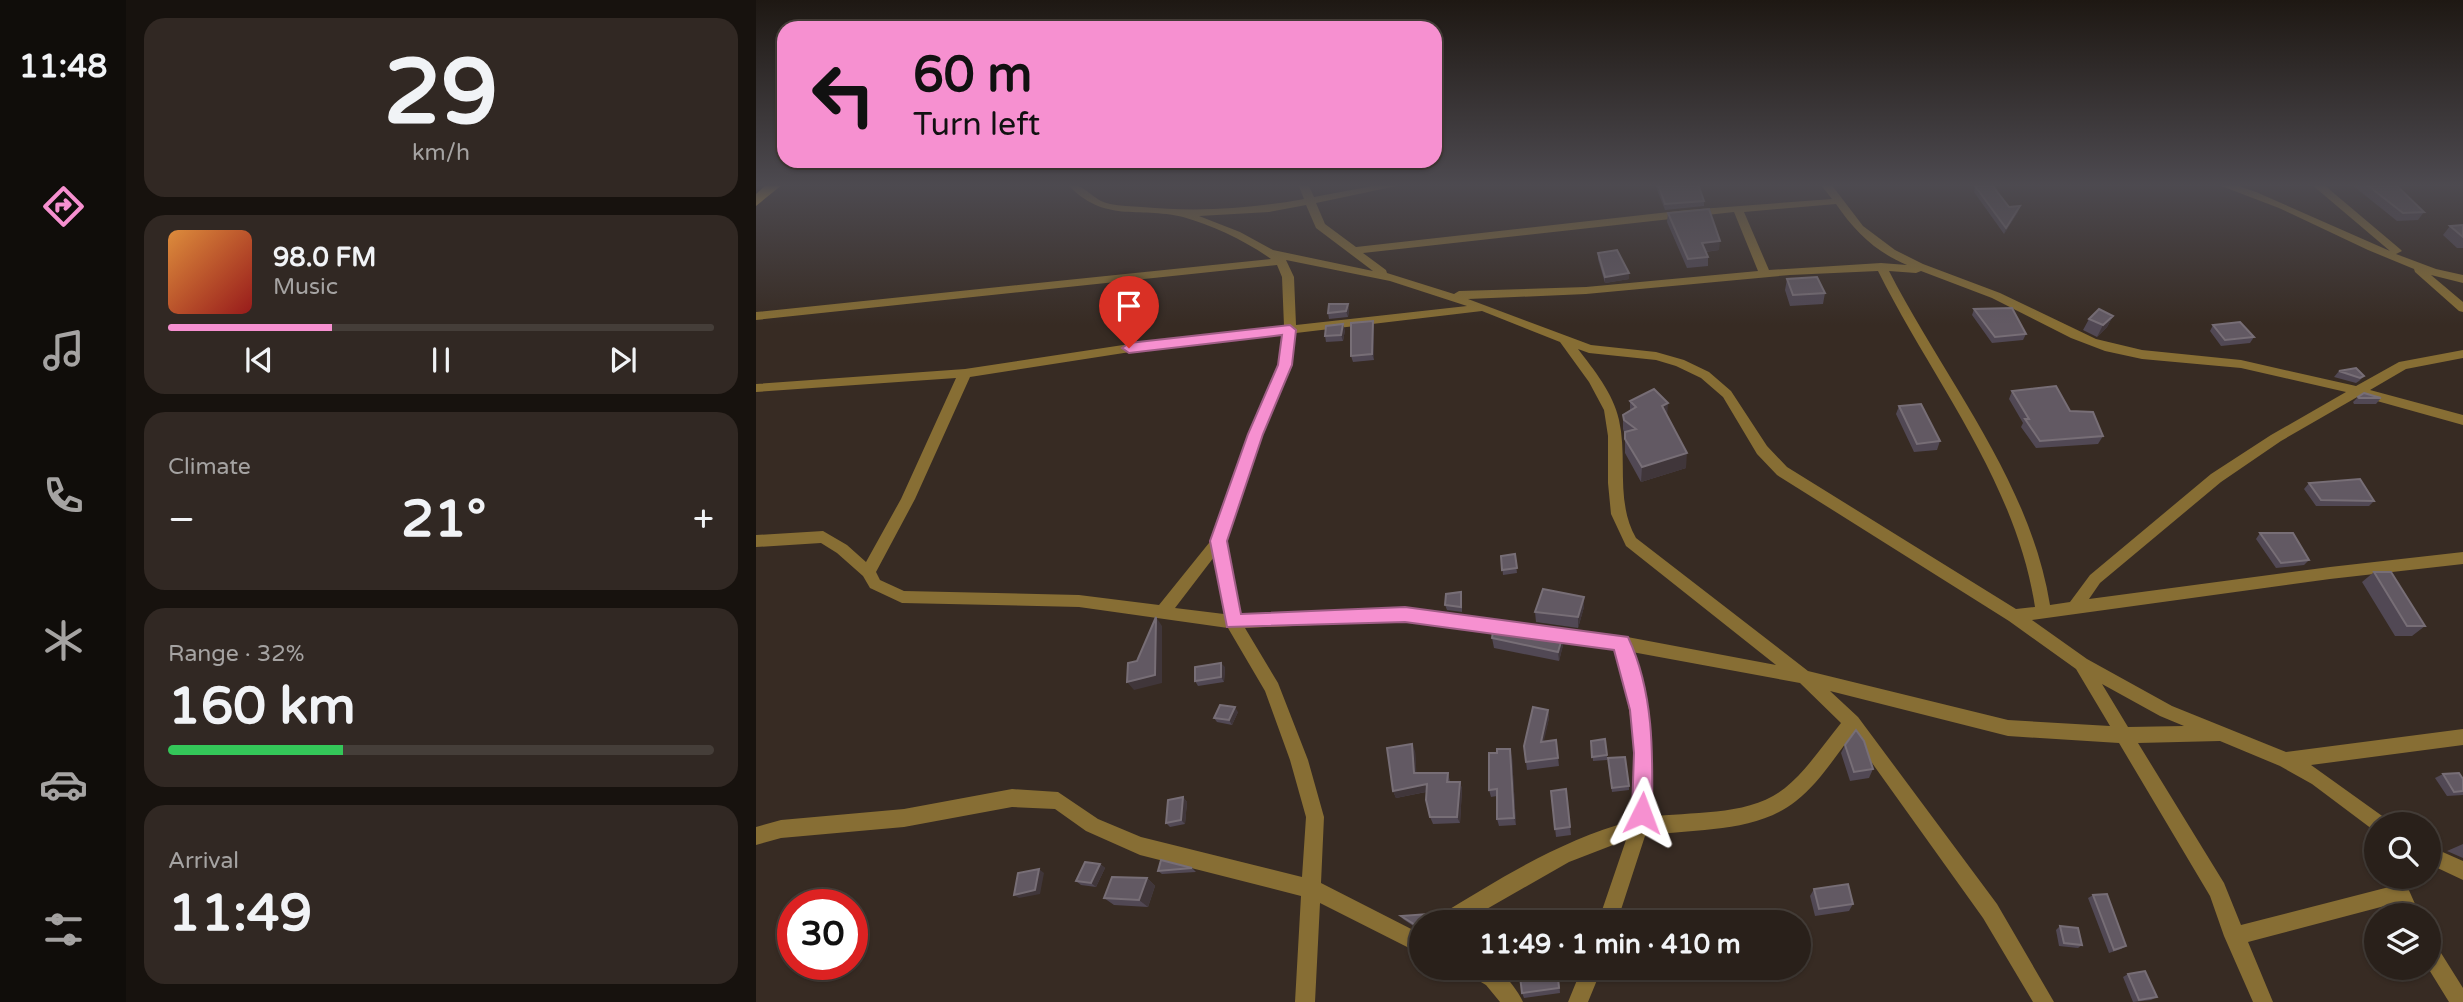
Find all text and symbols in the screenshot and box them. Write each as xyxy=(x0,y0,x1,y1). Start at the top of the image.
text: 29 xyxy=(384,38,498,148)
text: 60 m xyxy=(913,46,1032,105)
text: 11:48 xyxy=(19,48,107,86)
icon: left xyxy=(798,49,889,140)
text: Turn left xyxy=(913,106,1040,144)
text: km/h xyxy=(412,139,470,167)
icon: directions xyxy=(39,182,88,231)
text: 98.0 FM xyxy=(273,242,376,273)
text: Music xyxy=(273,273,338,301)
pin xyxy=(1099,276,1159,348)
icon: arrive xyxy=(1110,287,1148,325)
icon: music xyxy=(39,326,88,375)
icon: previous xyxy=(240,341,278,379)
icon: pause xyxy=(422,341,460,379)
icon: next xyxy=(604,341,642,379)
text: Climate xyxy=(168,453,251,481)
icon: phone xyxy=(39,471,88,520)
text: 21° xyxy=(401,488,486,551)
text: − xyxy=(168,497,195,543)
text: + xyxy=(693,497,714,543)
icon: climate xyxy=(39,616,88,665)
text: Range · 32% xyxy=(168,640,304,668)
text: 160 km xyxy=(168,675,356,738)
icon: car xyxy=(39,760,88,809)
position arrow xyxy=(1605,776,1679,850)
map controls xyxy=(2364,812,2441,980)
button: search xyxy=(2364,812,2441,889)
text: Arrival xyxy=(168,847,239,875)
text: 11:49 xyxy=(168,882,312,945)
speed limit sign: 30 xyxy=(777,889,868,980)
button: layers xyxy=(2364,903,2441,980)
icon: filters xyxy=(39,905,88,954)
text: 11:49 · 1 min · 410 m xyxy=(1479,929,1741,960)

